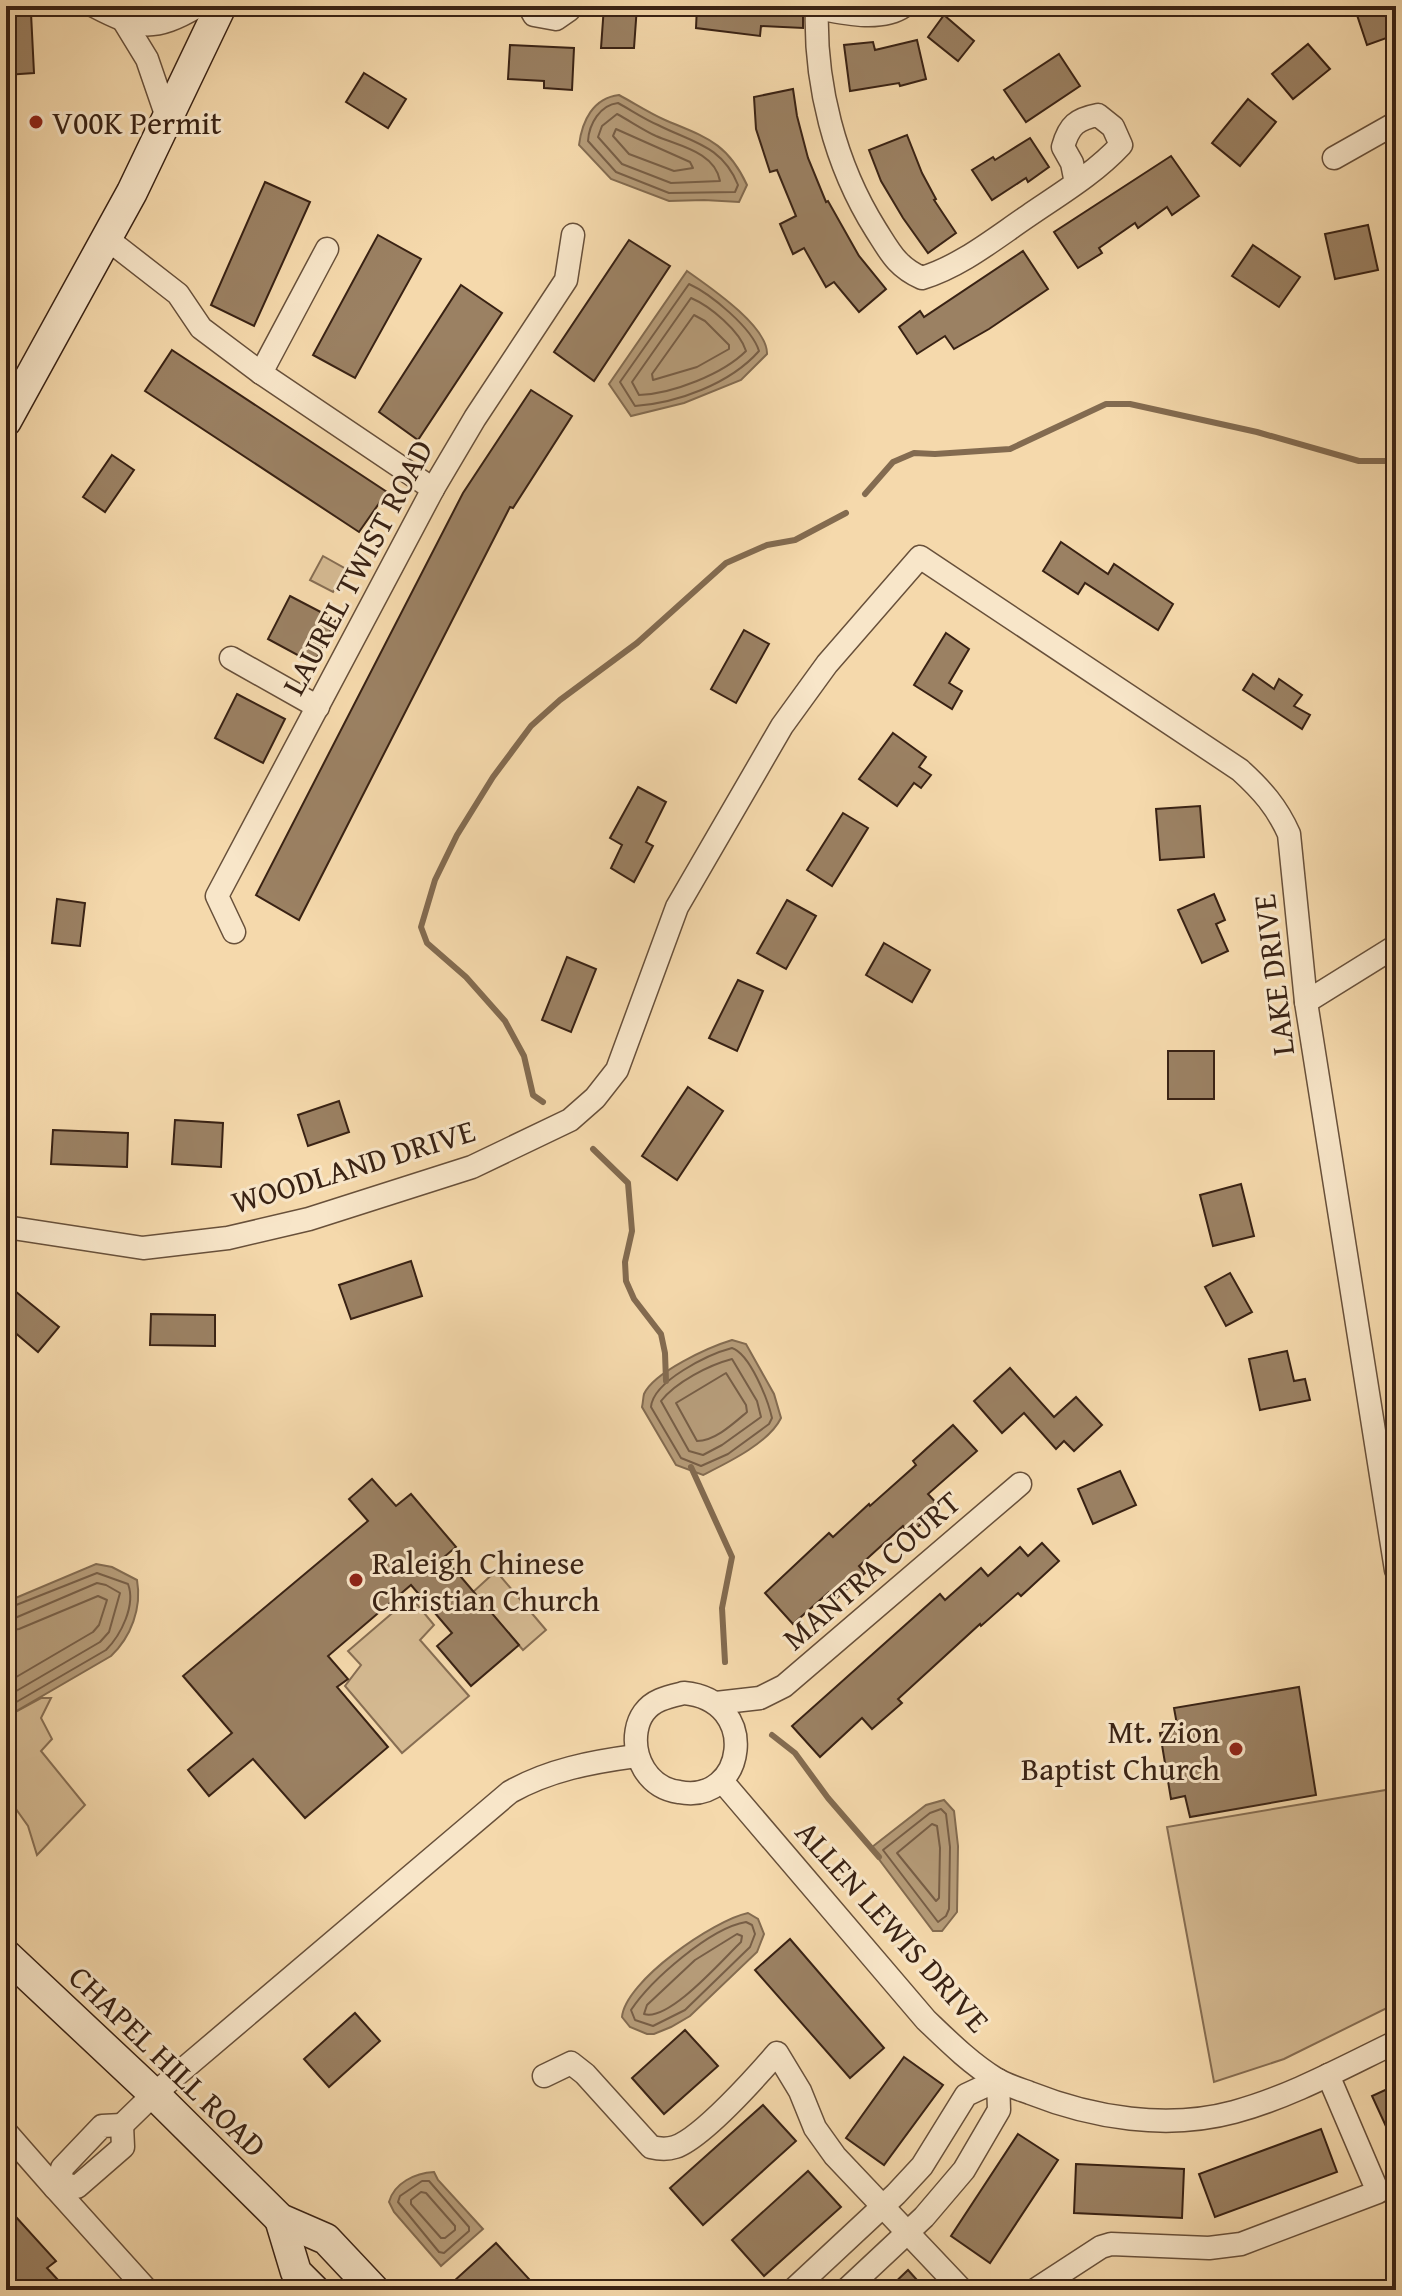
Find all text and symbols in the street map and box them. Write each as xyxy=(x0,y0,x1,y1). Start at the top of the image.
place label: V00K Permit xyxy=(52,99,222,146)
marker: V00K Permit xyxy=(27,113,45,131)
street label: LAUREL TWIST ROAD xyxy=(270,431,444,703)
street label: LAKE DRIVE xyxy=(1240,892,1306,1058)
street label: WOODLAND DRIVE xyxy=(226,1107,480,1225)
street label: MANTRA COURT xyxy=(771,1479,971,1661)
place label: Raleigh Chinese Christian Church xyxy=(372,1539,600,1623)
marker: Raleigh Chinese Christian Church xyxy=(347,1571,365,1589)
place label: Mt. Zion Baptist Church xyxy=(1021,1708,1220,1792)
marker: Mt. Zion Baptist Church xyxy=(1227,1740,1245,1758)
street label: ALLEN LEWIS DRIVE xyxy=(785,1810,1001,2042)
street label: CHAPEL HILL ROAD xyxy=(58,1954,278,2168)

